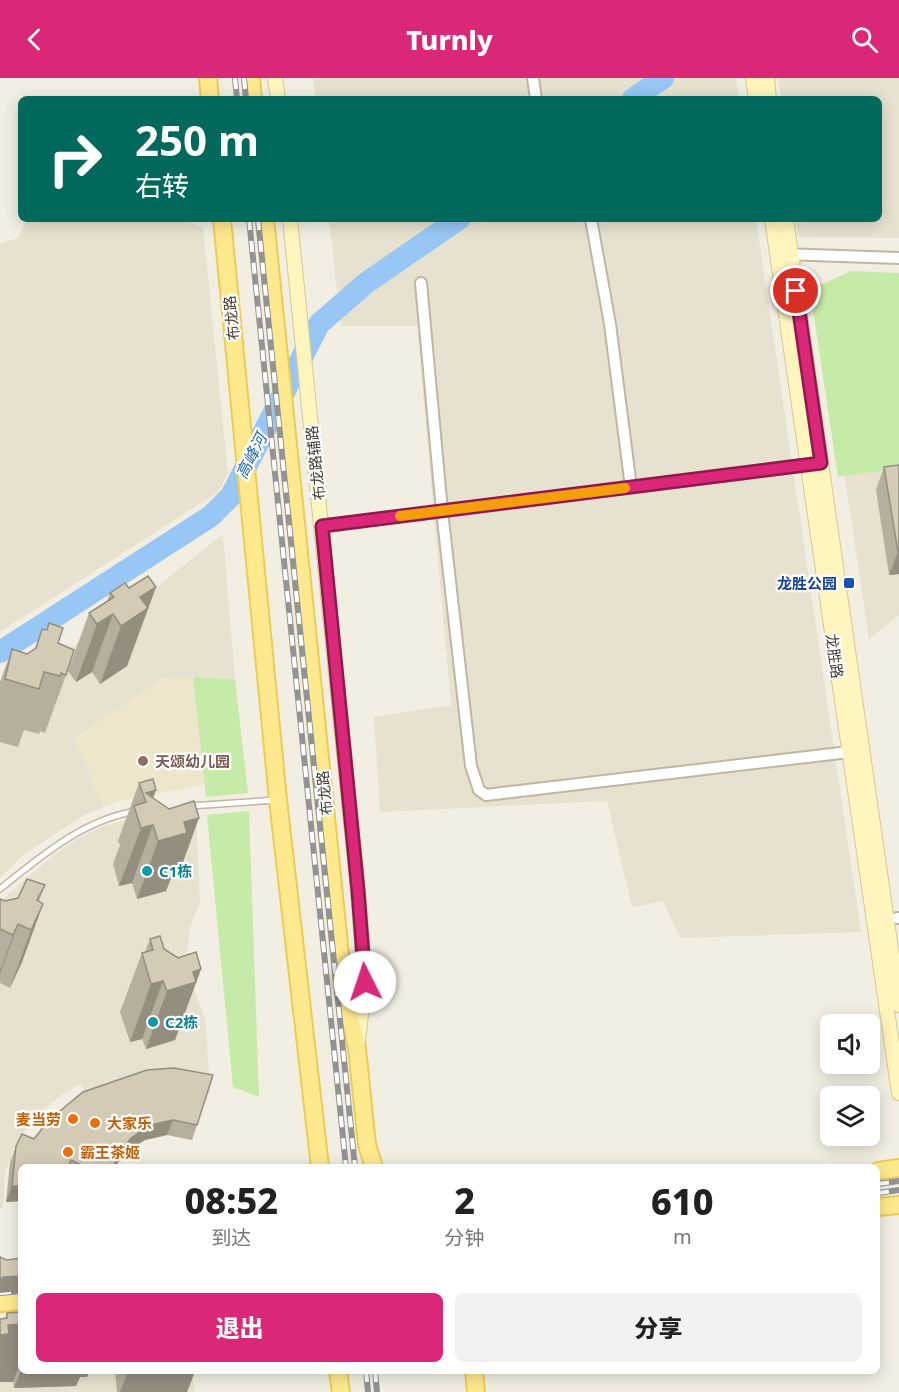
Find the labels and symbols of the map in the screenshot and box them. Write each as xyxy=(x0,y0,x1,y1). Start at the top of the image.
pin xyxy=(770,265,821,316)
street label: 布龙路 xyxy=(219,295,243,341)
street label: 布龙路辅路 xyxy=(301,425,329,501)
water label: 高峰河 xyxy=(230,427,273,482)
place label: 龙胜公园 xyxy=(777,573,837,593)
marker: 龙胜公园 xyxy=(842,576,856,590)
street label: 龙胜路 xyxy=(822,632,848,680)
place label: 天颂幼儿园 xyxy=(155,751,230,771)
marker: 天颂幼儿园 xyxy=(136,754,150,768)
street label: 布龙路 xyxy=(312,770,336,816)
place label: C1栋 xyxy=(159,861,192,881)
marker: C1栋 xyxy=(140,864,154,878)
position arrow xyxy=(333,950,397,1014)
place label: C2栋 xyxy=(165,1012,198,1032)
marker: C2栋 xyxy=(146,1015,160,1029)
place label: 麦当劳 xyxy=(16,1109,61,1129)
marker: 麦当劳 xyxy=(66,1112,80,1126)
place label: 大家乐 xyxy=(107,1113,152,1133)
marker: 大家乐 xyxy=(88,1116,102,1130)
place label: 霸王茶姬 xyxy=(80,1142,140,1162)
marker: 霸王茶姬 xyxy=(61,1145,75,1159)

